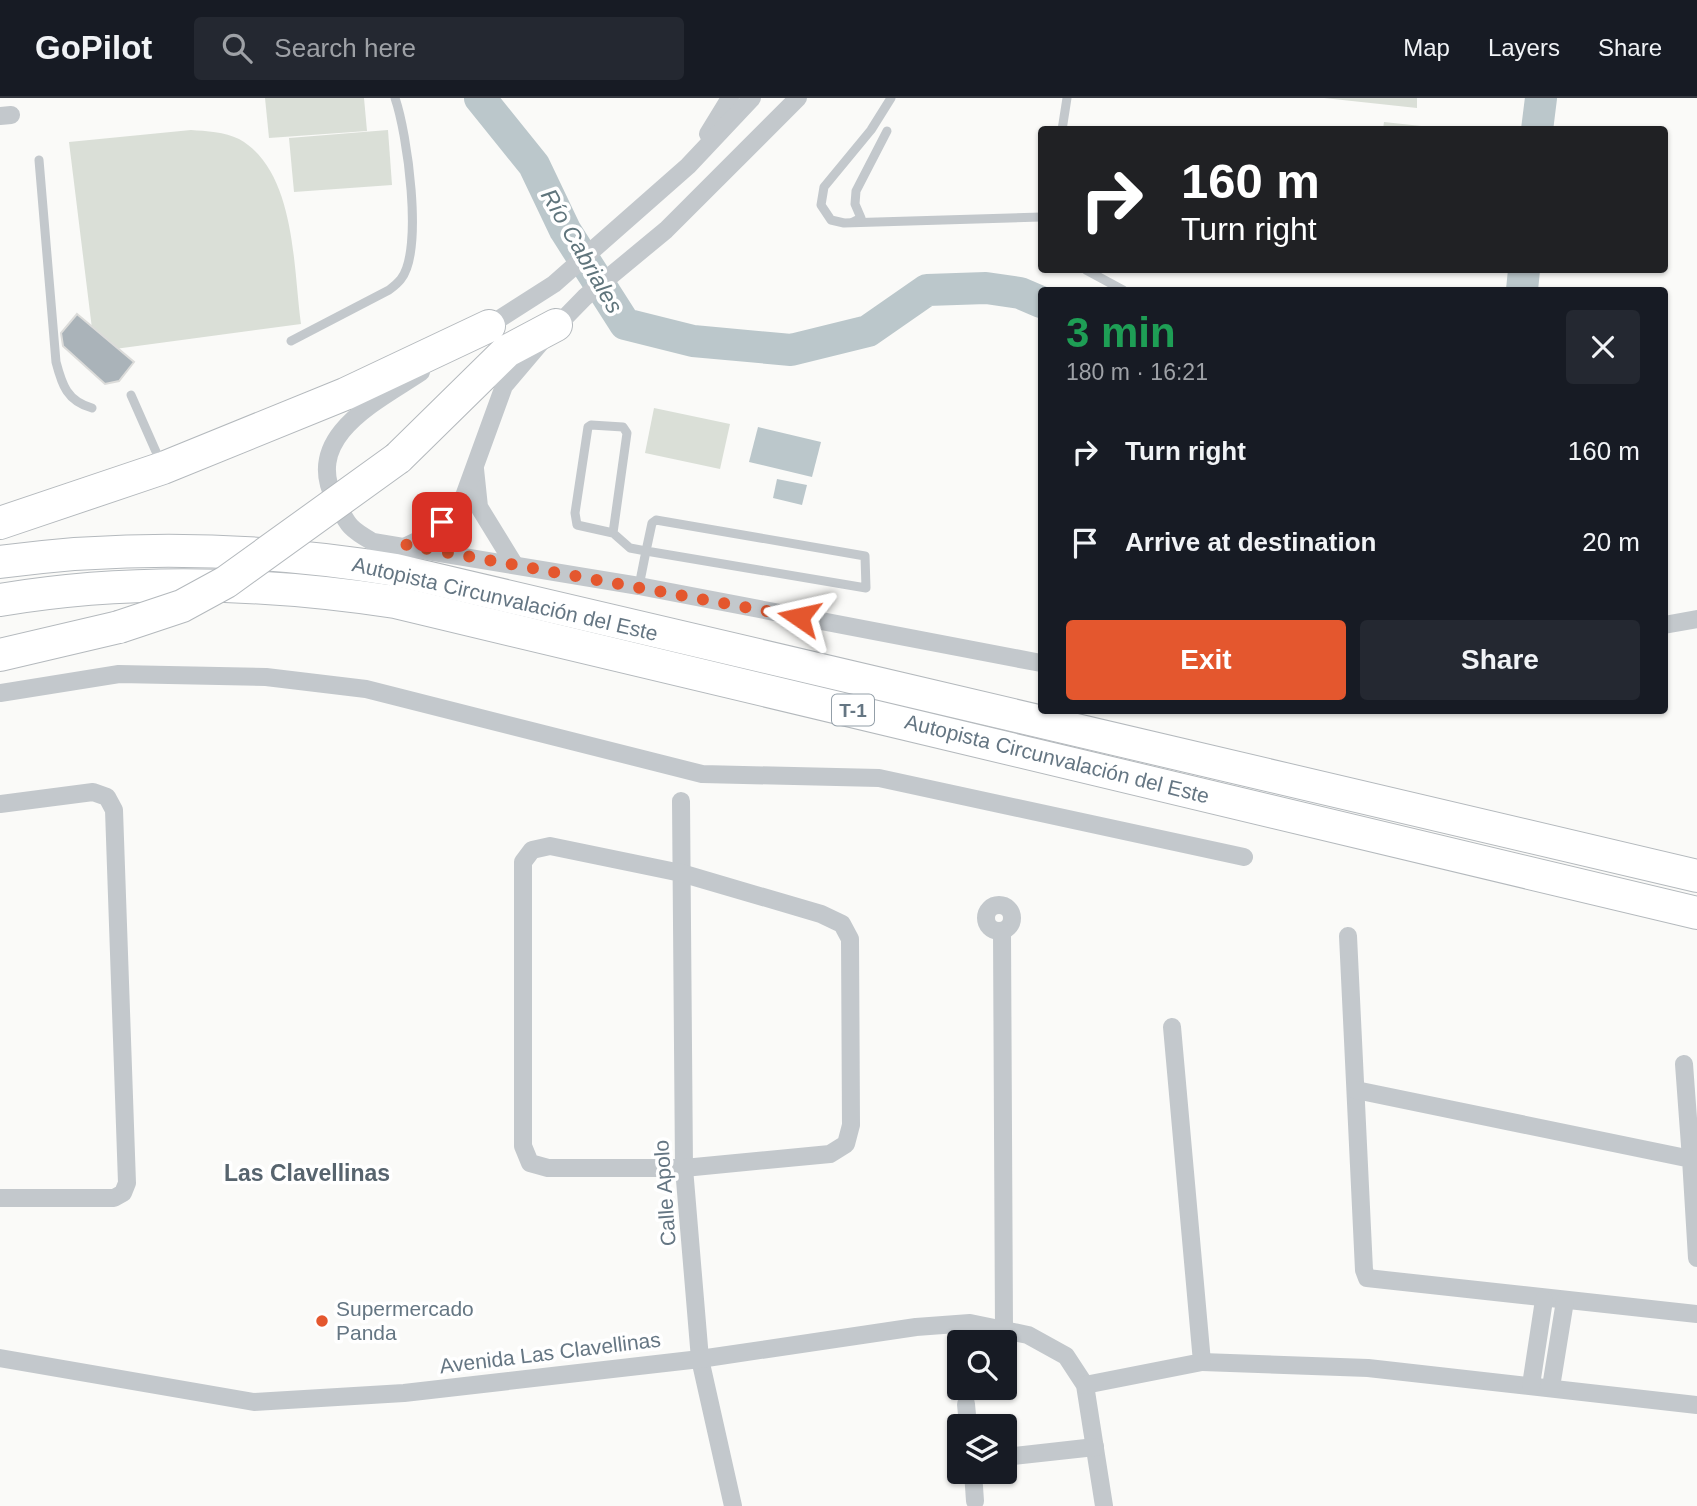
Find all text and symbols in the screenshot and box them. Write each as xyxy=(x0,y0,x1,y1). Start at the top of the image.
search box xyxy=(194,17,684,80)
text: GoPilot xyxy=(35,29,152,66)
icon: search xyxy=(218,29,256,67)
text: Search here xyxy=(274,33,416,63)
text: Map xyxy=(1403,34,1450,61)
text: Layers xyxy=(1488,34,1560,61)
text: Share xyxy=(1598,34,1662,61)
icon: right xyxy=(1066,154,1157,245)
text: 160 m xyxy=(1181,154,1320,208)
water label: Río Cabriales xyxy=(536,184,628,318)
text: Turn right xyxy=(1181,211,1317,247)
text: 3 min xyxy=(1066,309,1176,356)
button: close xyxy=(1566,310,1640,384)
text: 180 m · 16:21 xyxy=(1066,359,1208,385)
icon: right xyxy=(1066,433,1104,471)
text: Turn right xyxy=(1125,436,1246,466)
text: 160 m xyxy=(1568,436,1640,466)
pin xyxy=(412,492,472,552)
icon: arrive xyxy=(423,503,461,541)
icon: arrive xyxy=(1066,524,1104,562)
text: Arrive at destination xyxy=(1125,527,1376,557)
text: 20 m xyxy=(1582,527,1640,557)
street label: Autopista Circunvalación del Este xyxy=(350,552,660,645)
position arrow xyxy=(762,580,836,654)
button: Exit xyxy=(1066,620,1346,700)
button: Share xyxy=(1360,620,1640,700)
road number: T-1 xyxy=(832,694,874,726)
street label: Autopista Circunvalación del Este xyxy=(903,710,1212,808)
street label: Calle Apolo xyxy=(649,1139,680,1247)
district label: Las Clavellinas xyxy=(224,1160,390,1186)
place label: Supermercado Panda xyxy=(336,1297,474,1344)
marker: Supermercado Panda xyxy=(314,1313,330,1329)
street label: Avenida Las Clavellinas xyxy=(438,1328,662,1377)
map controls xyxy=(947,1330,1017,1484)
button: search xyxy=(947,1330,1017,1400)
button: layers xyxy=(947,1414,1017,1484)

